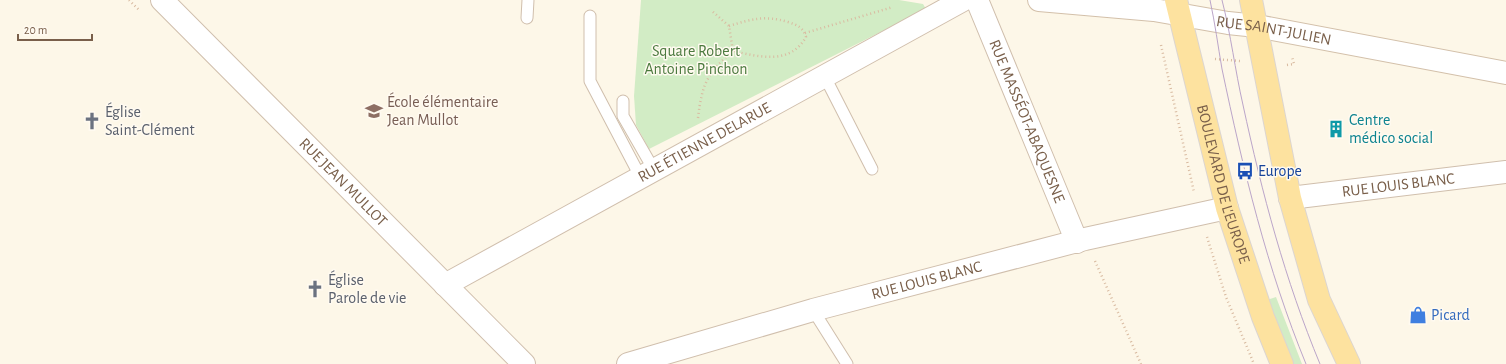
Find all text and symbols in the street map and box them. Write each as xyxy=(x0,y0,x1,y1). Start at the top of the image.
street label: RUE SAINT-JULIEN xyxy=(1215,13,1333,48)
scale bar xyxy=(18,16,92,42)
text: 20 m xyxy=(24,24,47,36)
street label: RUE MASSÉOT-ABAQUESNE xyxy=(986,37,1068,205)
park label: Square Robert Antoine Pinchon xyxy=(644,43,748,77)
place label: École élémentaire Jean Mullot xyxy=(387,92,498,128)
street label: RUE ÉTIENNE DELARUE xyxy=(635,99,774,185)
school or university icon: École élémentaire Jean Mullot xyxy=(364,101,384,121)
place label: Église Saint-Clément xyxy=(105,102,195,138)
street label: BOULEVARD DE L'EUROPE xyxy=(1194,103,1253,266)
church icon: Église Saint-Clément xyxy=(82,111,102,131)
place label: Centre médico social xyxy=(1349,112,1433,146)
building icon: Centre médico social xyxy=(1326,119,1346,139)
street label: RUE JEAN MULLOT xyxy=(296,135,390,230)
bus stop icon: Europe xyxy=(1235,161,1255,181)
place label: Europe xyxy=(1258,163,1302,179)
street label: RUE LOUIS BLANC xyxy=(1341,170,1455,200)
street label: RUE LOUIS BLANC xyxy=(870,258,983,302)
place label: Église Parole de vie xyxy=(328,270,406,306)
church icon: Église Parole de vie xyxy=(305,279,325,299)
shop icon: Picard xyxy=(1408,305,1428,325)
place label: Picard xyxy=(1431,307,1470,323)

